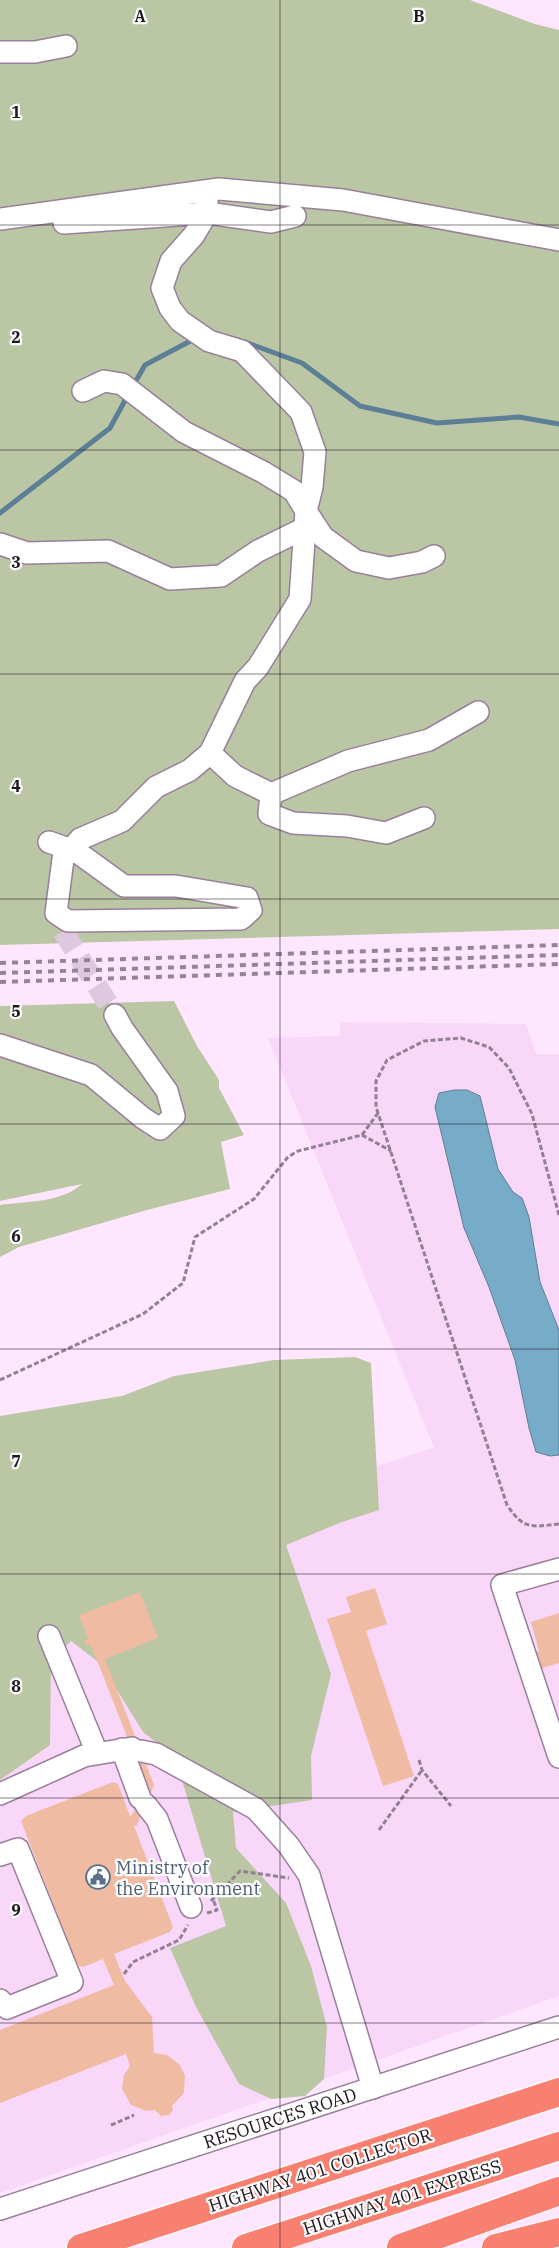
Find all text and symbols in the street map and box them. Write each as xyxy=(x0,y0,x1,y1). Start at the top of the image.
text: A xyxy=(134,6,146,26)
text: B xyxy=(413,6,425,26)
text: 1 xyxy=(11,102,21,122)
text: 2 xyxy=(11,327,21,347)
text: 3 xyxy=(11,552,21,572)
text: 4 xyxy=(11,776,21,796)
text: 5 xyxy=(11,1001,21,1021)
text: 6 xyxy=(11,1226,21,1246)
text: 7 xyxy=(11,1451,21,1471)
text: 8 xyxy=(11,1676,21,1696)
place label: Ministry of the Environment xyxy=(116,1856,260,1900)
public building icon: Ministry of the Environment xyxy=(85,1864,111,1890)
text: 9 xyxy=(11,1900,21,1920)
street label: RESOURCES ROAD xyxy=(201,2082,359,2154)
street label: HIGHWAY 401 COLLECTOR xyxy=(205,2123,435,2217)
street label: HIGHWAY 401 EXPRESS xyxy=(300,2154,504,2240)

